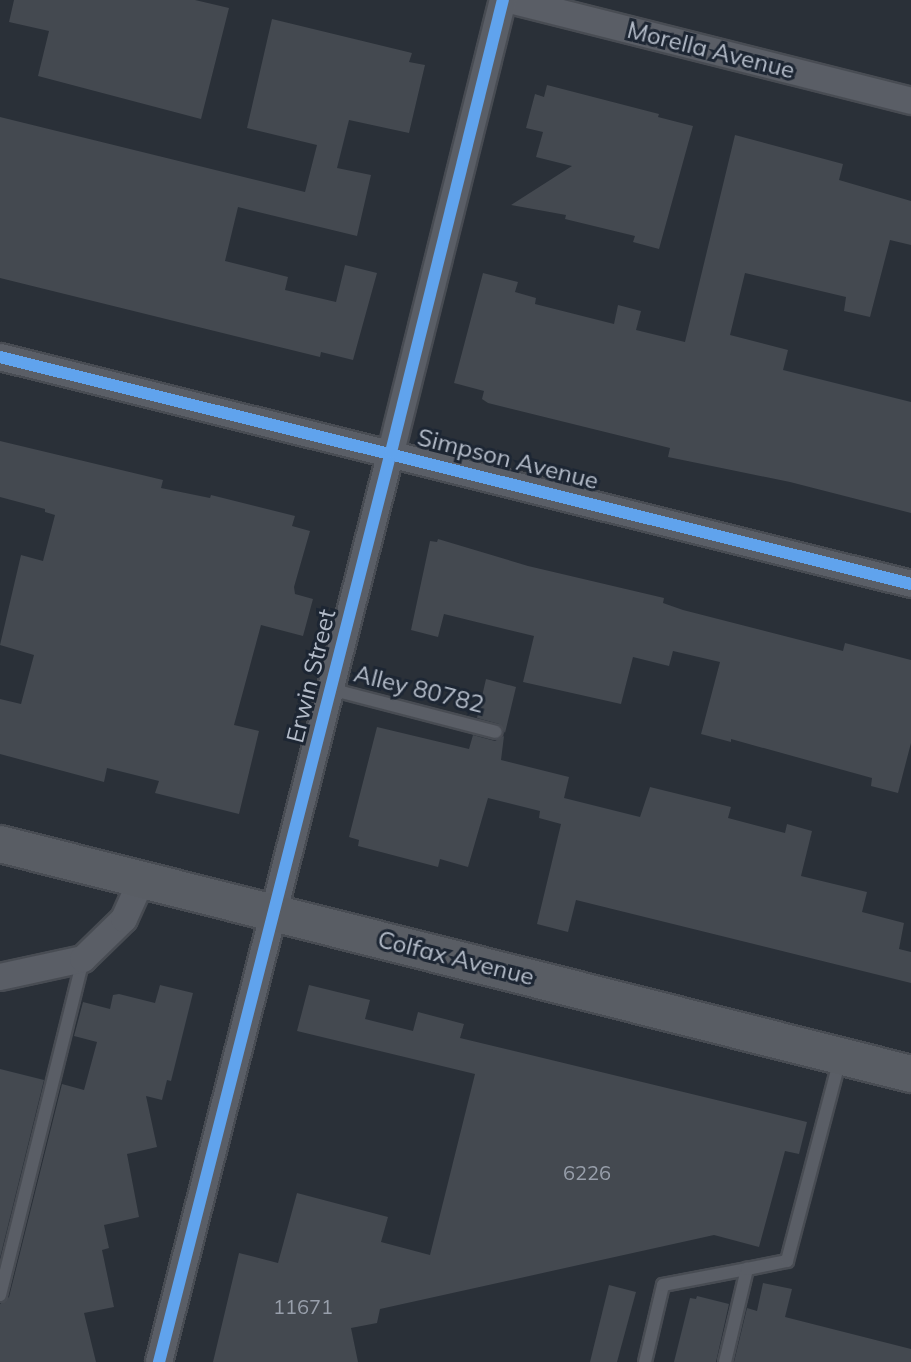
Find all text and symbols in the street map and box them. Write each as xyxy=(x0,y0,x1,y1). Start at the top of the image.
street label: Morella Avenue xyxy=(624,15,798,85)
street label: Simpson Avenue xyxy=(414,423,602,495)
street label: Erwin Street xyxy=(280,606,342,746)
street label: Alley 80782 xyxy=(351,659,487,719)
street label: Colfax Avenue xyxy=(375,925,537,991)
house number: 6226 xyxy=(563,1160,611,1184)
house number: 11671 xyxy=(273,1294,333,1318)

